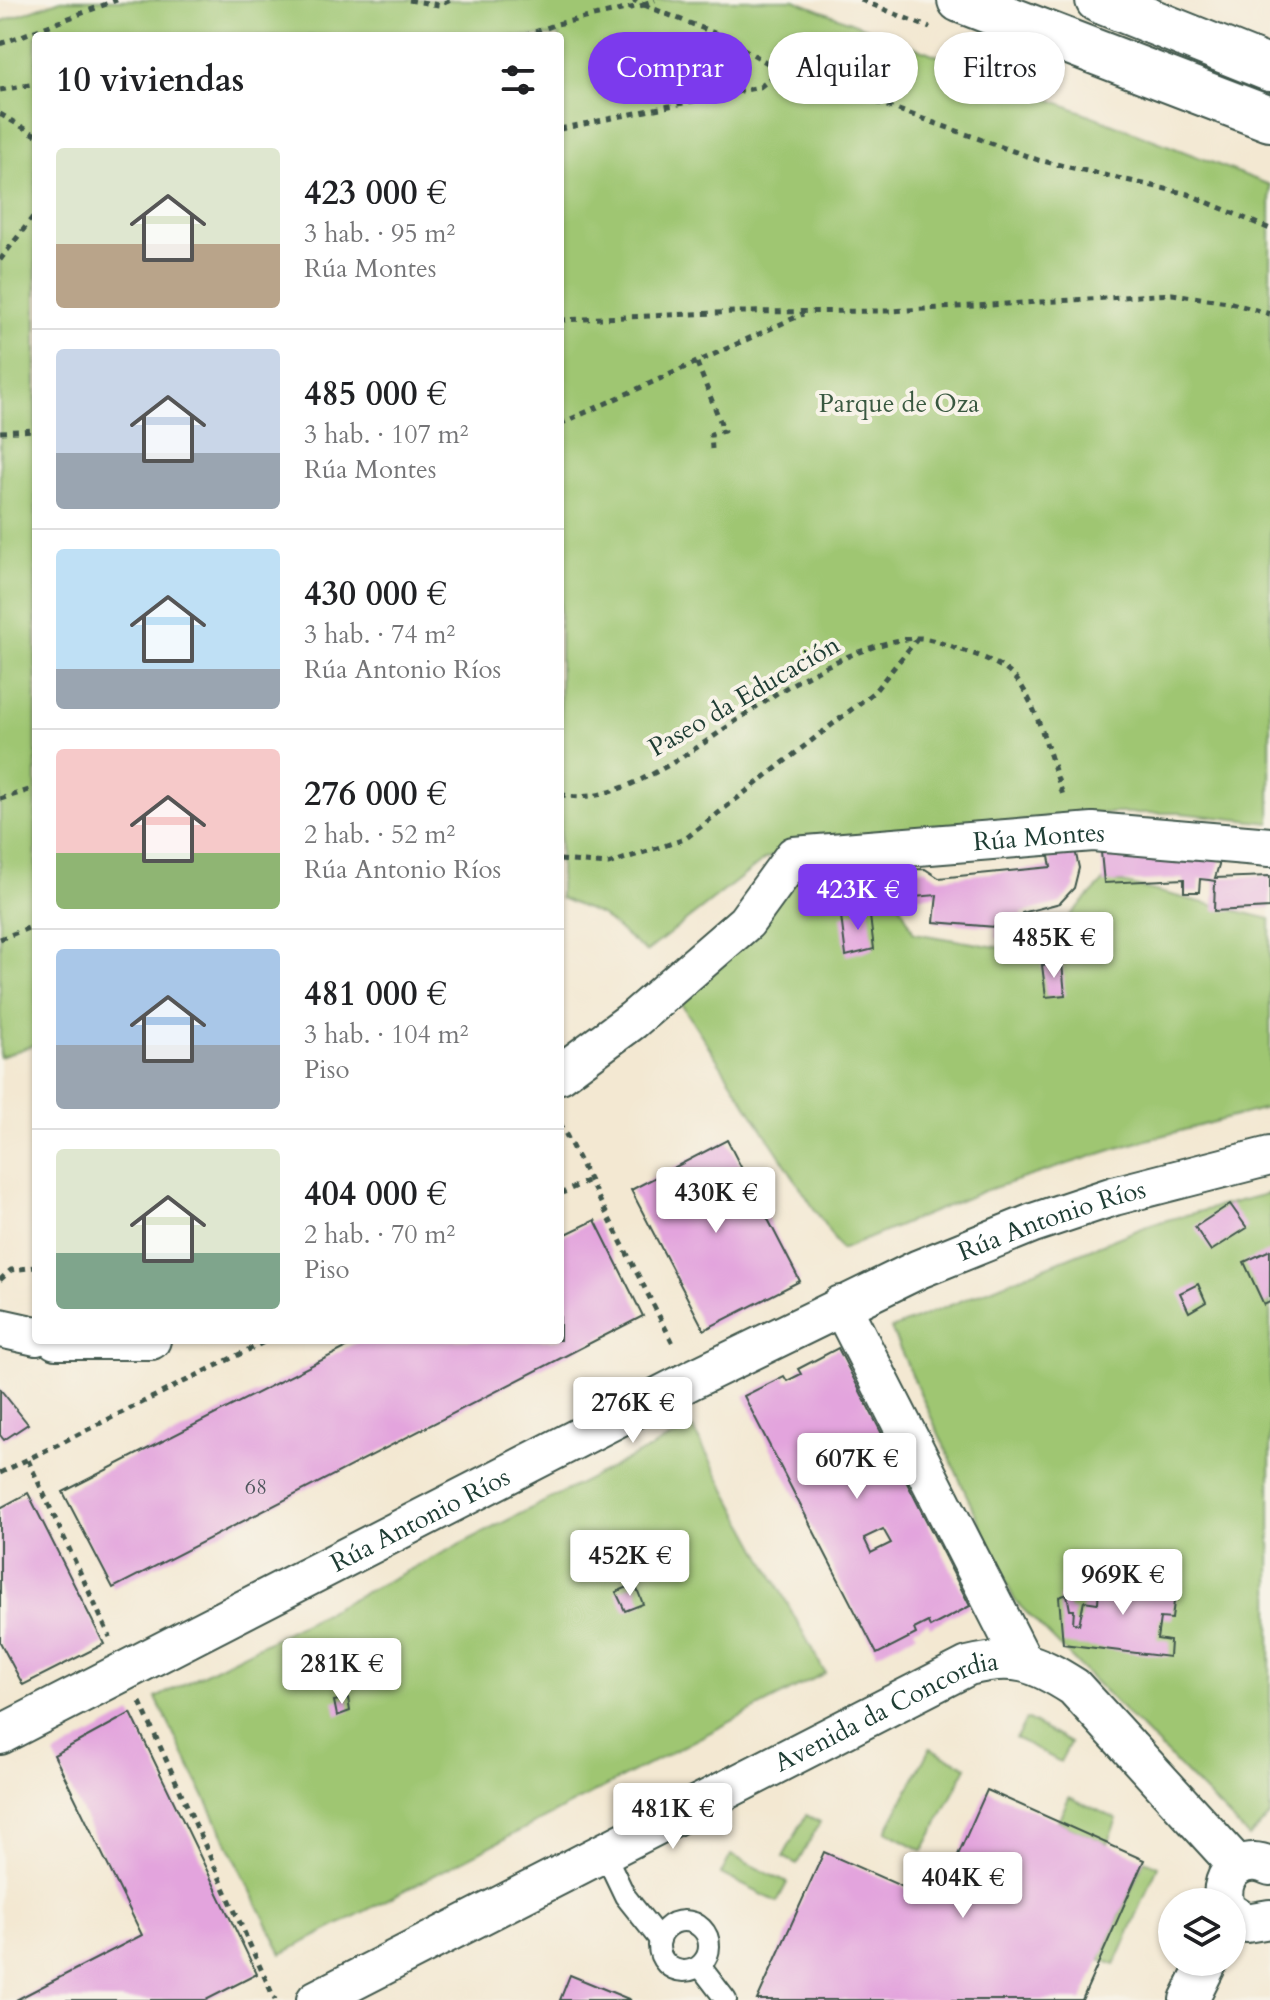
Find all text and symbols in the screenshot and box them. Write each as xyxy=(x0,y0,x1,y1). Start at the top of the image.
chip: Comprar xyxy=(588,32,752,104)
chip: Alquilar xyxy=(768,32,918,104)
chip: Filtros xyxy=(934,32,1065,104)
text: 10 viviendas xyxy=(56,57,244,103)
icon: filters xyxy=(496,58,540,102)
text: 423 000 € xyxy=(304,170,447,216)
icon: home xyxy=(120,180,216,276)
text: 3 hab. · 95 m² xyxy=(304,216,455,251)
text: Rúa Montes xyxy=(304,251,437,286)
text: 485 000 € xyxy=(304,371,447,417)
icon: home xyxy=(120,381,216,477)
park label: Parque de Oza xyxy=(818,386,980,421)
text: 3 hab. · 107 m² xyxy=(304,417,469,452)
text: Rúa Montes xyxy=(304,452,437,487)
text: 430 000 € xyxy=(304,571,447,617)
icon: home xyxy=(120,581,216,677)
text: 3 hab. · 74 m² xyxy=(304,617,455,652)
street label: Paseo da Educación xyxy=(642,627,846,765)
text: Rúa Antonio Ríos xyxy=(304,652,501,687)
text: 276 000 € xyxy=(304,771,447,817)
icon: home xyxy=(120,781,216,877)
street label: Rúa Montes xyxy=(972,814,1107,859)
text: 2 hab. · 52 m² xyxy=(304,817,455,852)
text: Rúa Antonio Ríos xyxy=(304,852,501,887)
pin: 423K € xyxy=(793,864,923,932)
text: 423K € xyxy=(816,872,900,907)
pin: 485K € xyxy=(989,912,1119,980)
text: 485K € xyxy=(1012,920,1096,955)
text: 481 000 € xyxy=(304,971,447,1017)
icon: home xyxy=(120,981,216,1077)
text: 3 hab. · 104 m² xyxy=(304,1017,469,1052)
text: Piso xyxy=(304,1052,349,1087)
pin: 430K € xyxy=(651,1167,781,1235)
text: 404 000 € xyxy=(304,1171,447,1217)
street label: Rúa Antonio Ríos xyxy=(952,1171,1149,1269)
text: 430K € xyxy=(674,1175,758,1210)
icon: home xyxy=(120,1181,216,1277)
text: 2 hab. · 70 m² xyxy=(304,1217,455,1252)
text: Piso xyxy=(304,1252,349,1287)
pin: 276K € xyxy=(568,1377,698,1445)
text: 276K € xyxy=(591,1385,675,1420)
pin: 607K € xyxy=(792,1433,922,1501)
text: 607K € xyxy=(815,1441,899,1476)
street label: Rúa Antonio Ríos xyxy=(324,1459,516,1580)
house number: 68 xyxy=(245,1472,267,1502)
pin: 452K € xyxy=(565,1530,695,1598)
text: 452K € xyxy=(588,1538,672,1573)
pin: 969K € xyxy=(1058,1549,1188,1617)
text: 969K € xyxy=(1081,1557,1165,1592)
pin: 281K € xyxy=(277,1638,407,1706)
street label: Avenida da Concordia xyxy=(768,1643,1000,1780)
text: 281K € xyxy=(300,1646,384,1681)
pin: 481K € xyxy=(608,1783,738,1851)
text: 481K € xyxy=(631,1791,715,1826)
pin: 404K € xyxy=(898,1852,1028,1920)
text: 404K € xyxy=(921,1860,1005,1895)
map controls xyxy=(1158,1888,1246,1976)
button: layers xyxy=(1158,1888,1246,1976)

